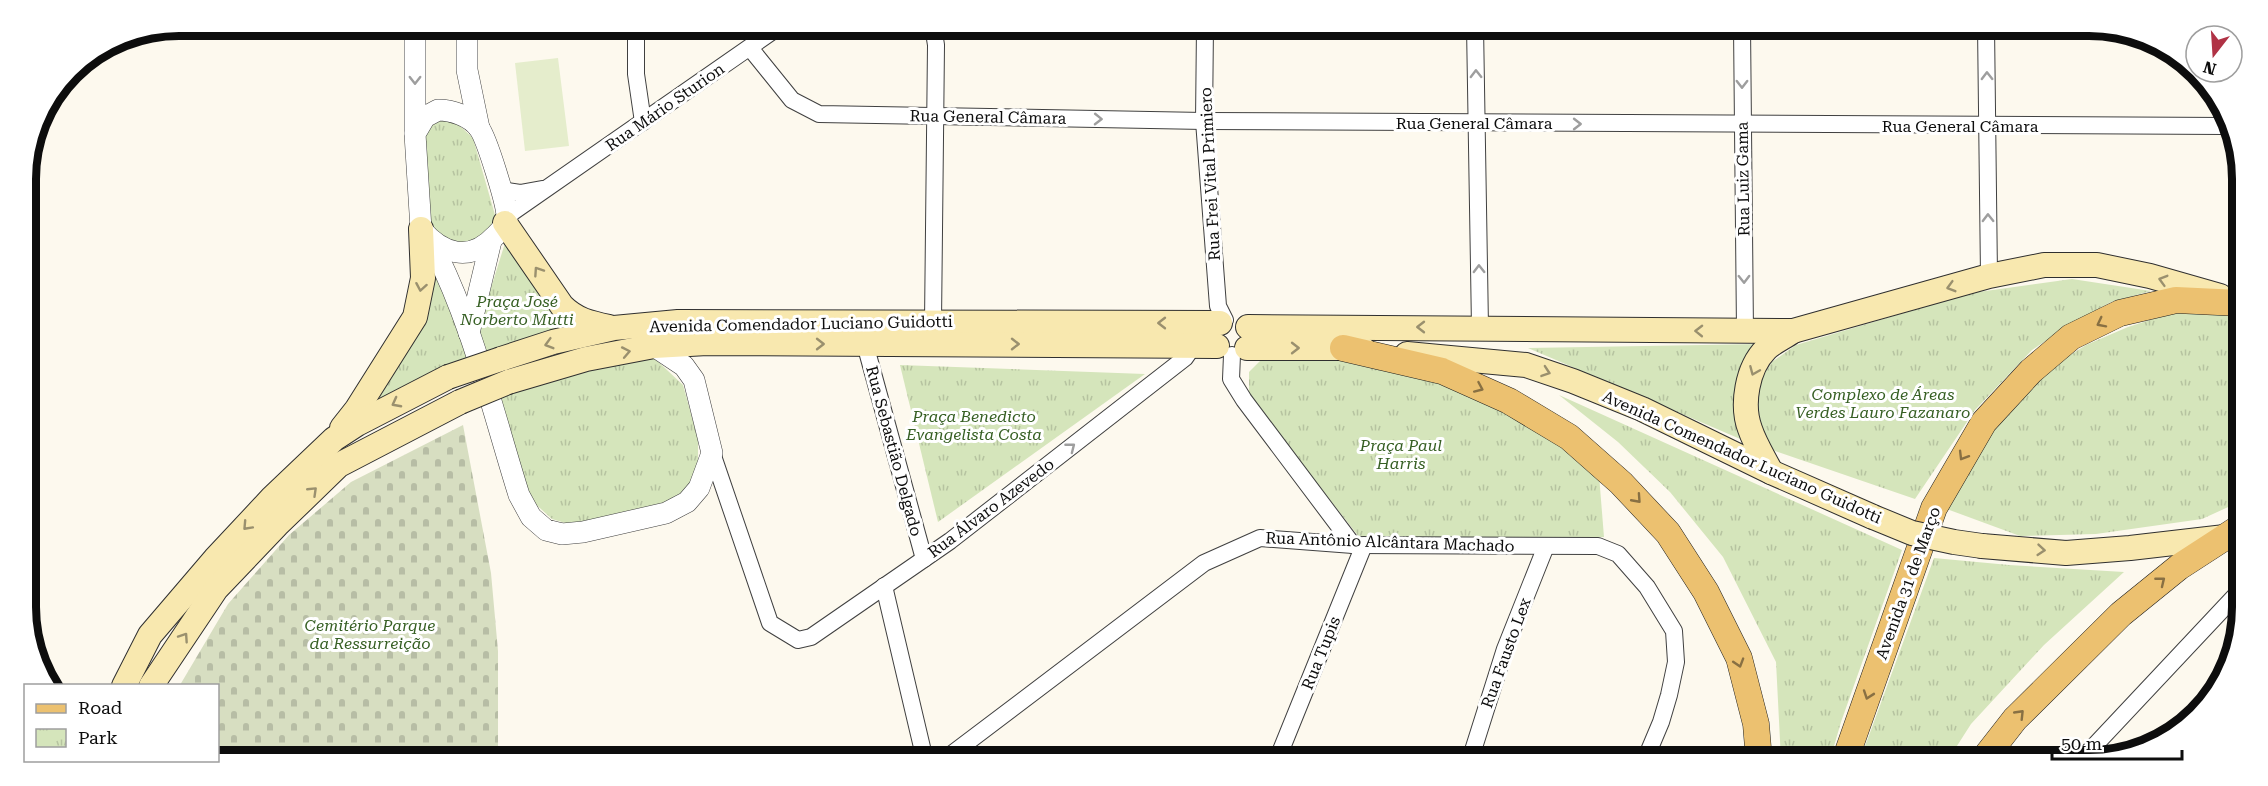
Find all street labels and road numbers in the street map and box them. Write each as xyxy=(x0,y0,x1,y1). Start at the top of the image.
street label: Rua Mário Sturion xyxy=(602,59,728,155)
street label: Rua Frei Vital Primiero xyxy=(1196,87,1224,261)
street label: Rua General Câmara xyxy=(909,106,1067,128)
street label: Rua General Câmara xyxy=(1396,114,1553,133)
street label: Rua General Câmara xyxy=(1882,117,2039,136)
street label: Rua Luiz Gama xyxy=(1732,121,1753,237)
street label: Avenida Comendador Luciano Guidotti xyxy=(649,312,953,336)
street label: Rua Sebastião Delgado xyxy=(862,364,926,538)
street label: Avenida Comendador Luciano Guidotti xyxy=(1600,387,1884,527)
street label: Rua Álvaro Azevedo xyxy=(924,454,1058,562)
street label: Avenida 31 de Março xyxy=(1872,504,1944,662)
street label: Rua Antônio Alcântara Machado xyxy=(1265,528,1515,556)
street label: Rua Fausto Lex xyxy=(1477,595,1535,711)
street label: Rua Tupis xyxy=(1298,613,1344,692)

